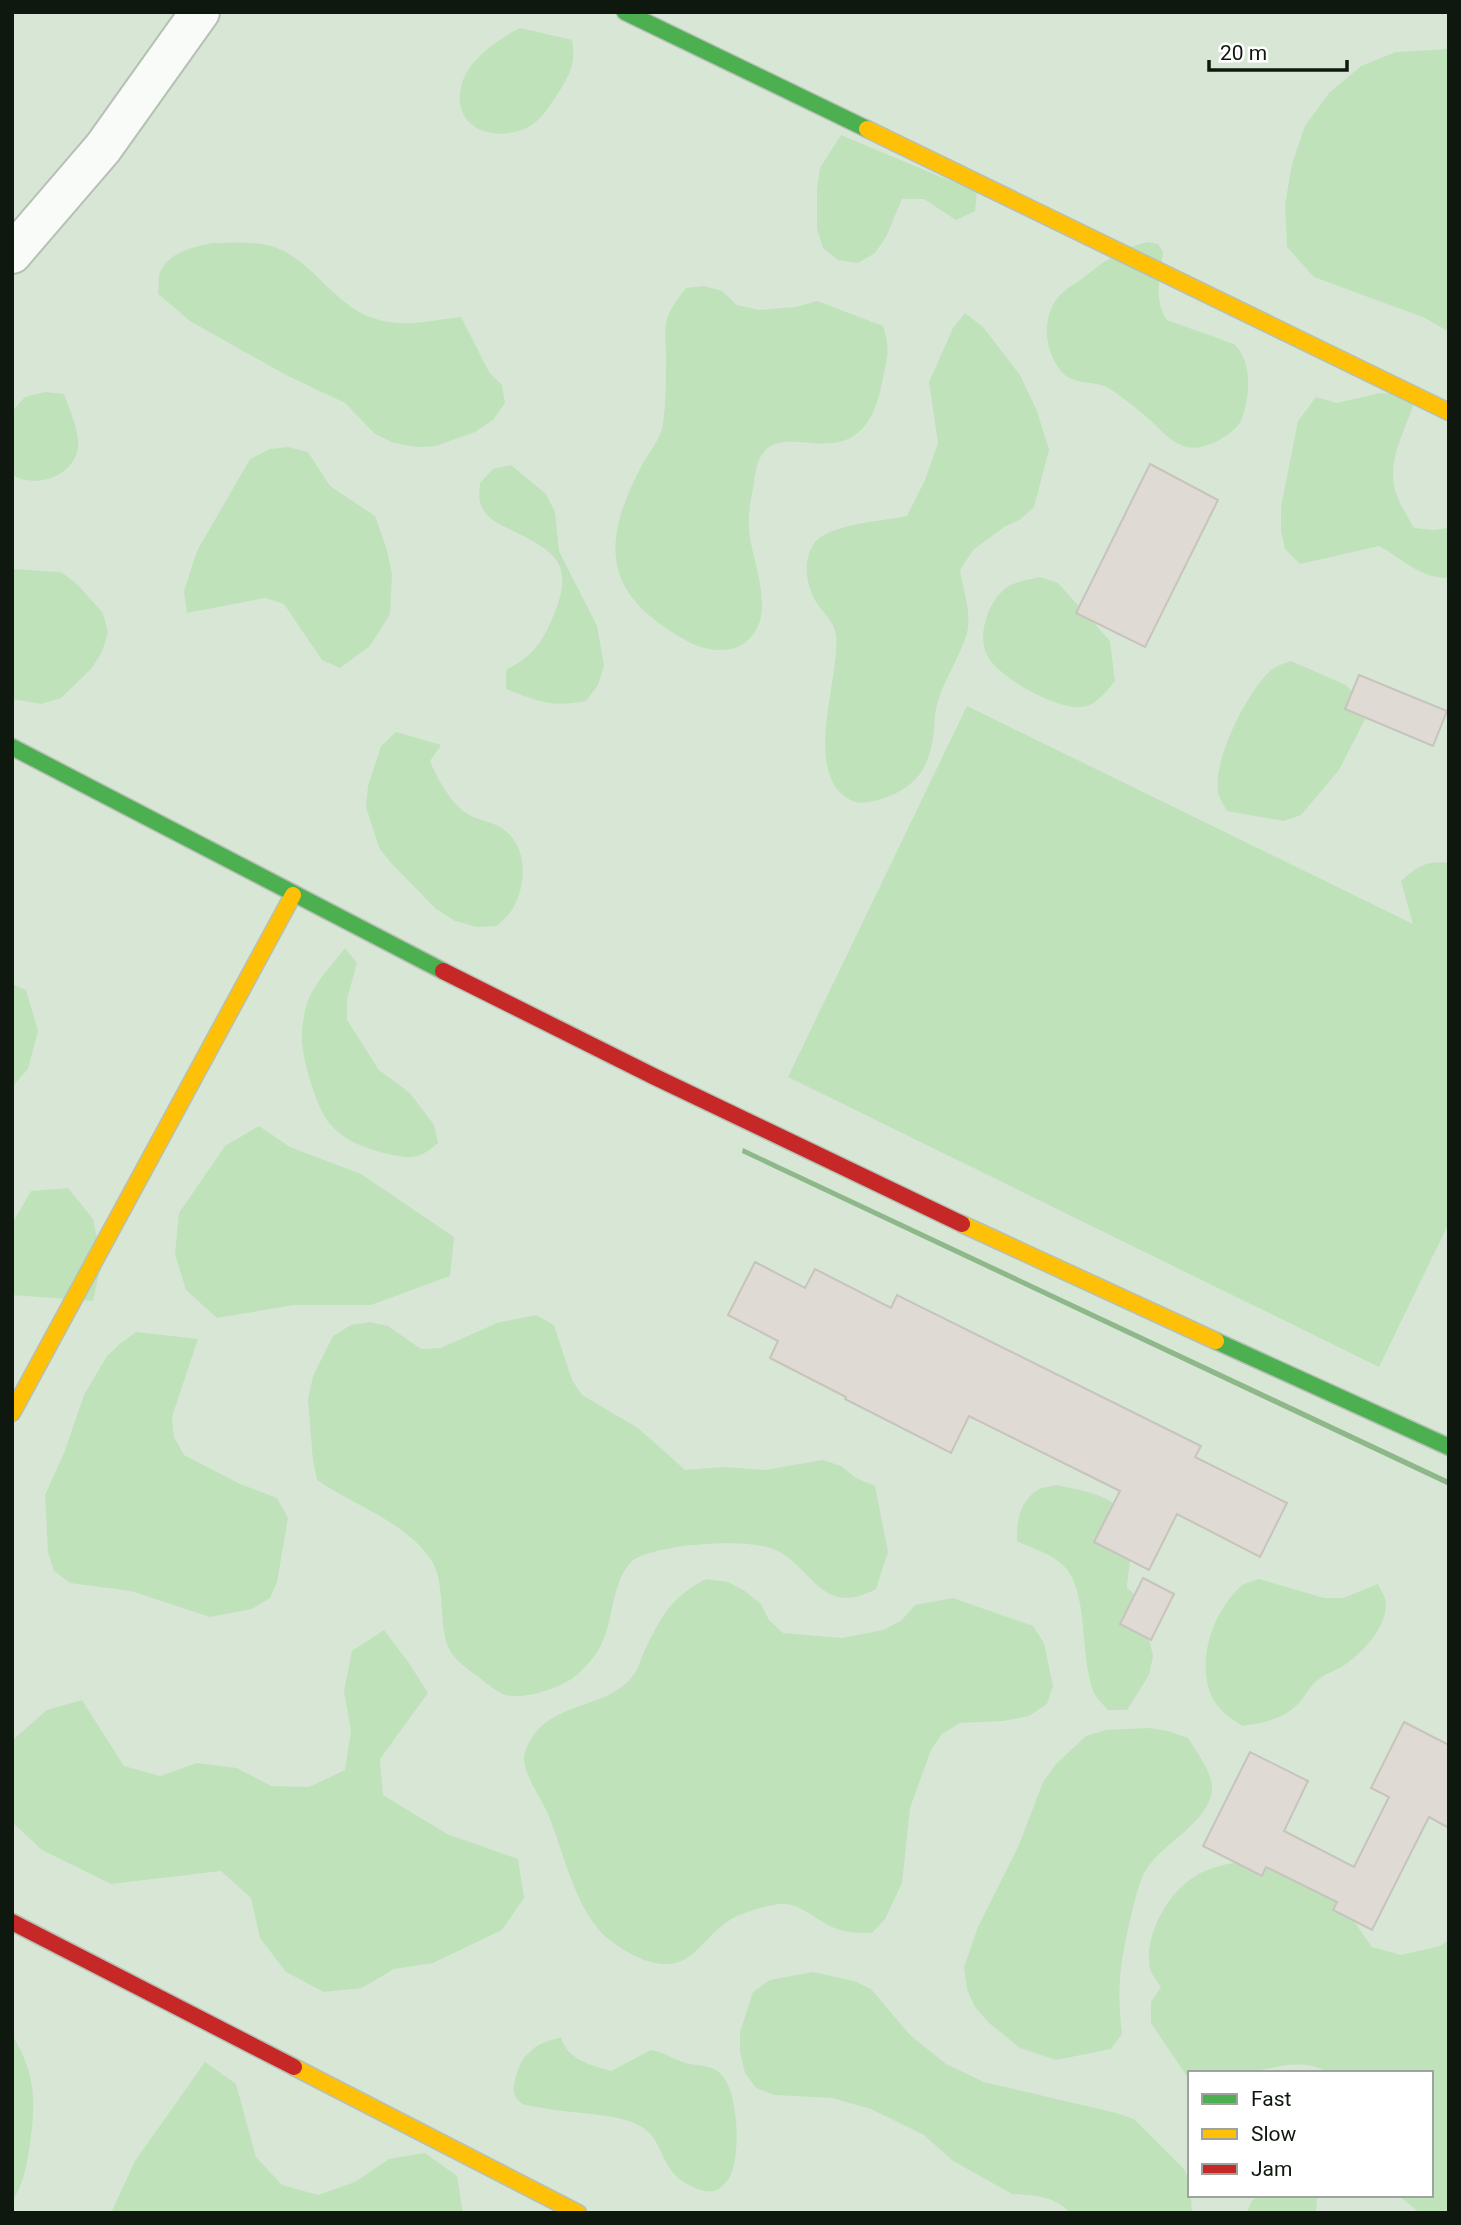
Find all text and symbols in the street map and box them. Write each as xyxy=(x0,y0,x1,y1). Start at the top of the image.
scale bar xyxy=(1209,28,1347,72)
text: 20 m xyxy=(1220,41,1267,65)
legend xyxy=(1188,2071,1433,2197)
text: Fast xyxy=(1251,2087,1292,2111)
text: Slow xyxy=(1251,2122,1297,2146)
text: Jam xyxy=(1251,2157,1292,2181)

